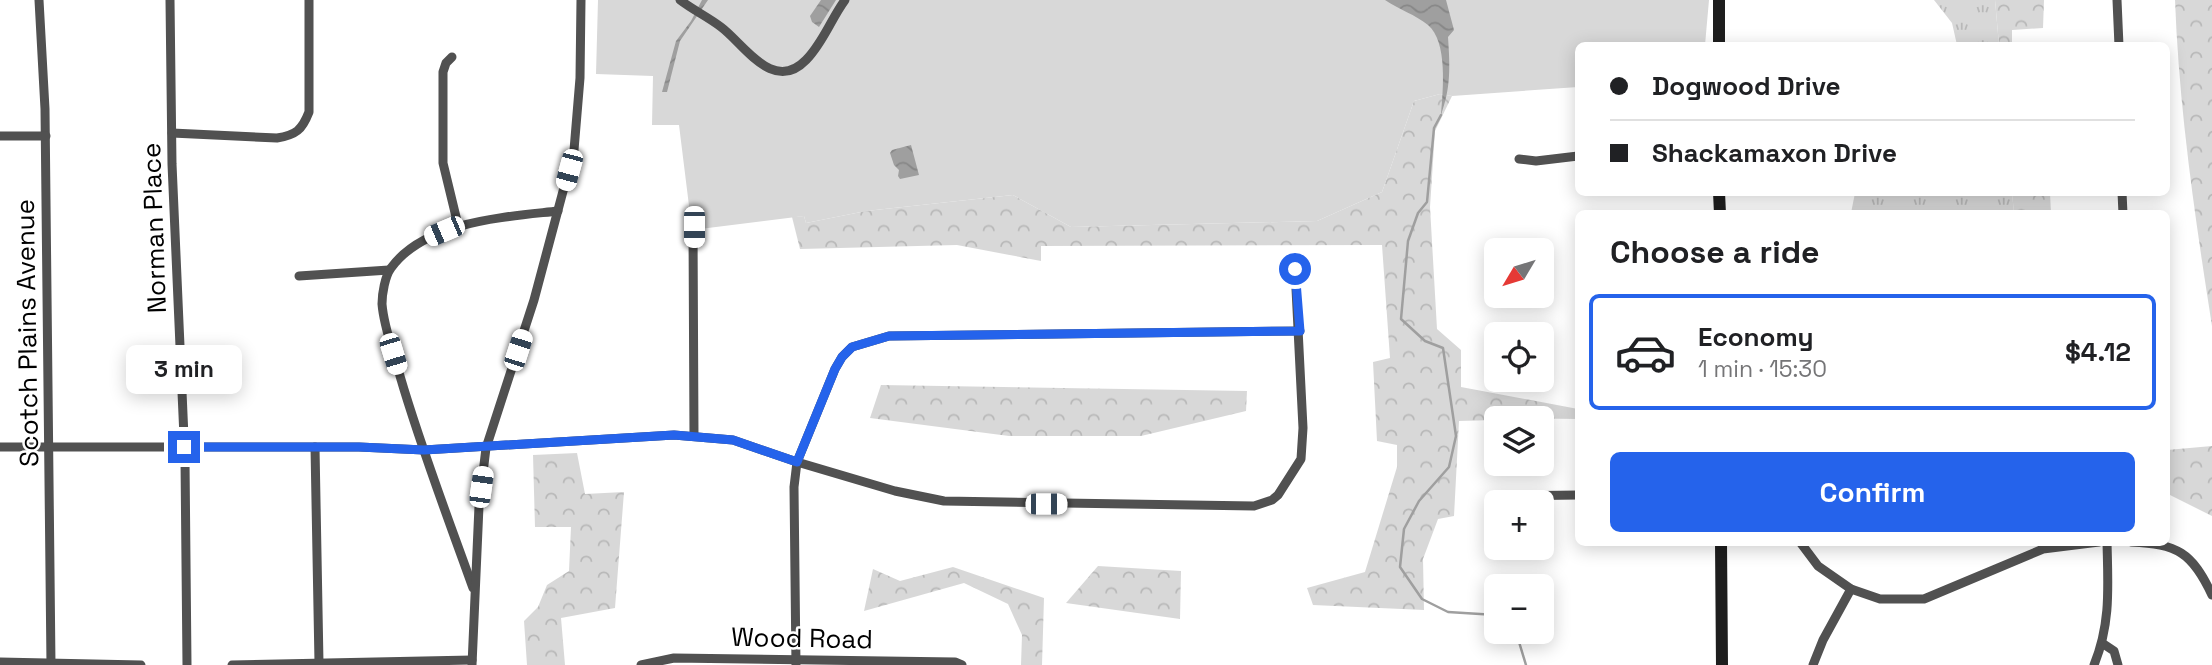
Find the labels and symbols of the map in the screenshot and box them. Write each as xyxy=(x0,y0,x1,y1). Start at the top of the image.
street label: Norman Place xyxy=(134,142,174,314)
car xyxy=(554,147,585,193)
street label: Scotch Plains Avenue xyxy=(8,199,46,467)
car xyxy=(684,206,705,248)
car xyxy=(421,213,468,249)
north arrow xyxy=(1484,238,1554,308)
route start xyxy=(1279,253,1311,285)
car xyxy=(502,327,535,373)
car xyxy=(377,331,410,377)
callout: 3 min xyxy=(126,346,242,394)
route end xyxy=(168,431,200,463)
car xyxy=(468,465,495,509)
car xyxy=(1026,494,1068,515)
street label: Wood Road xyxy=(731,620,873,656)

